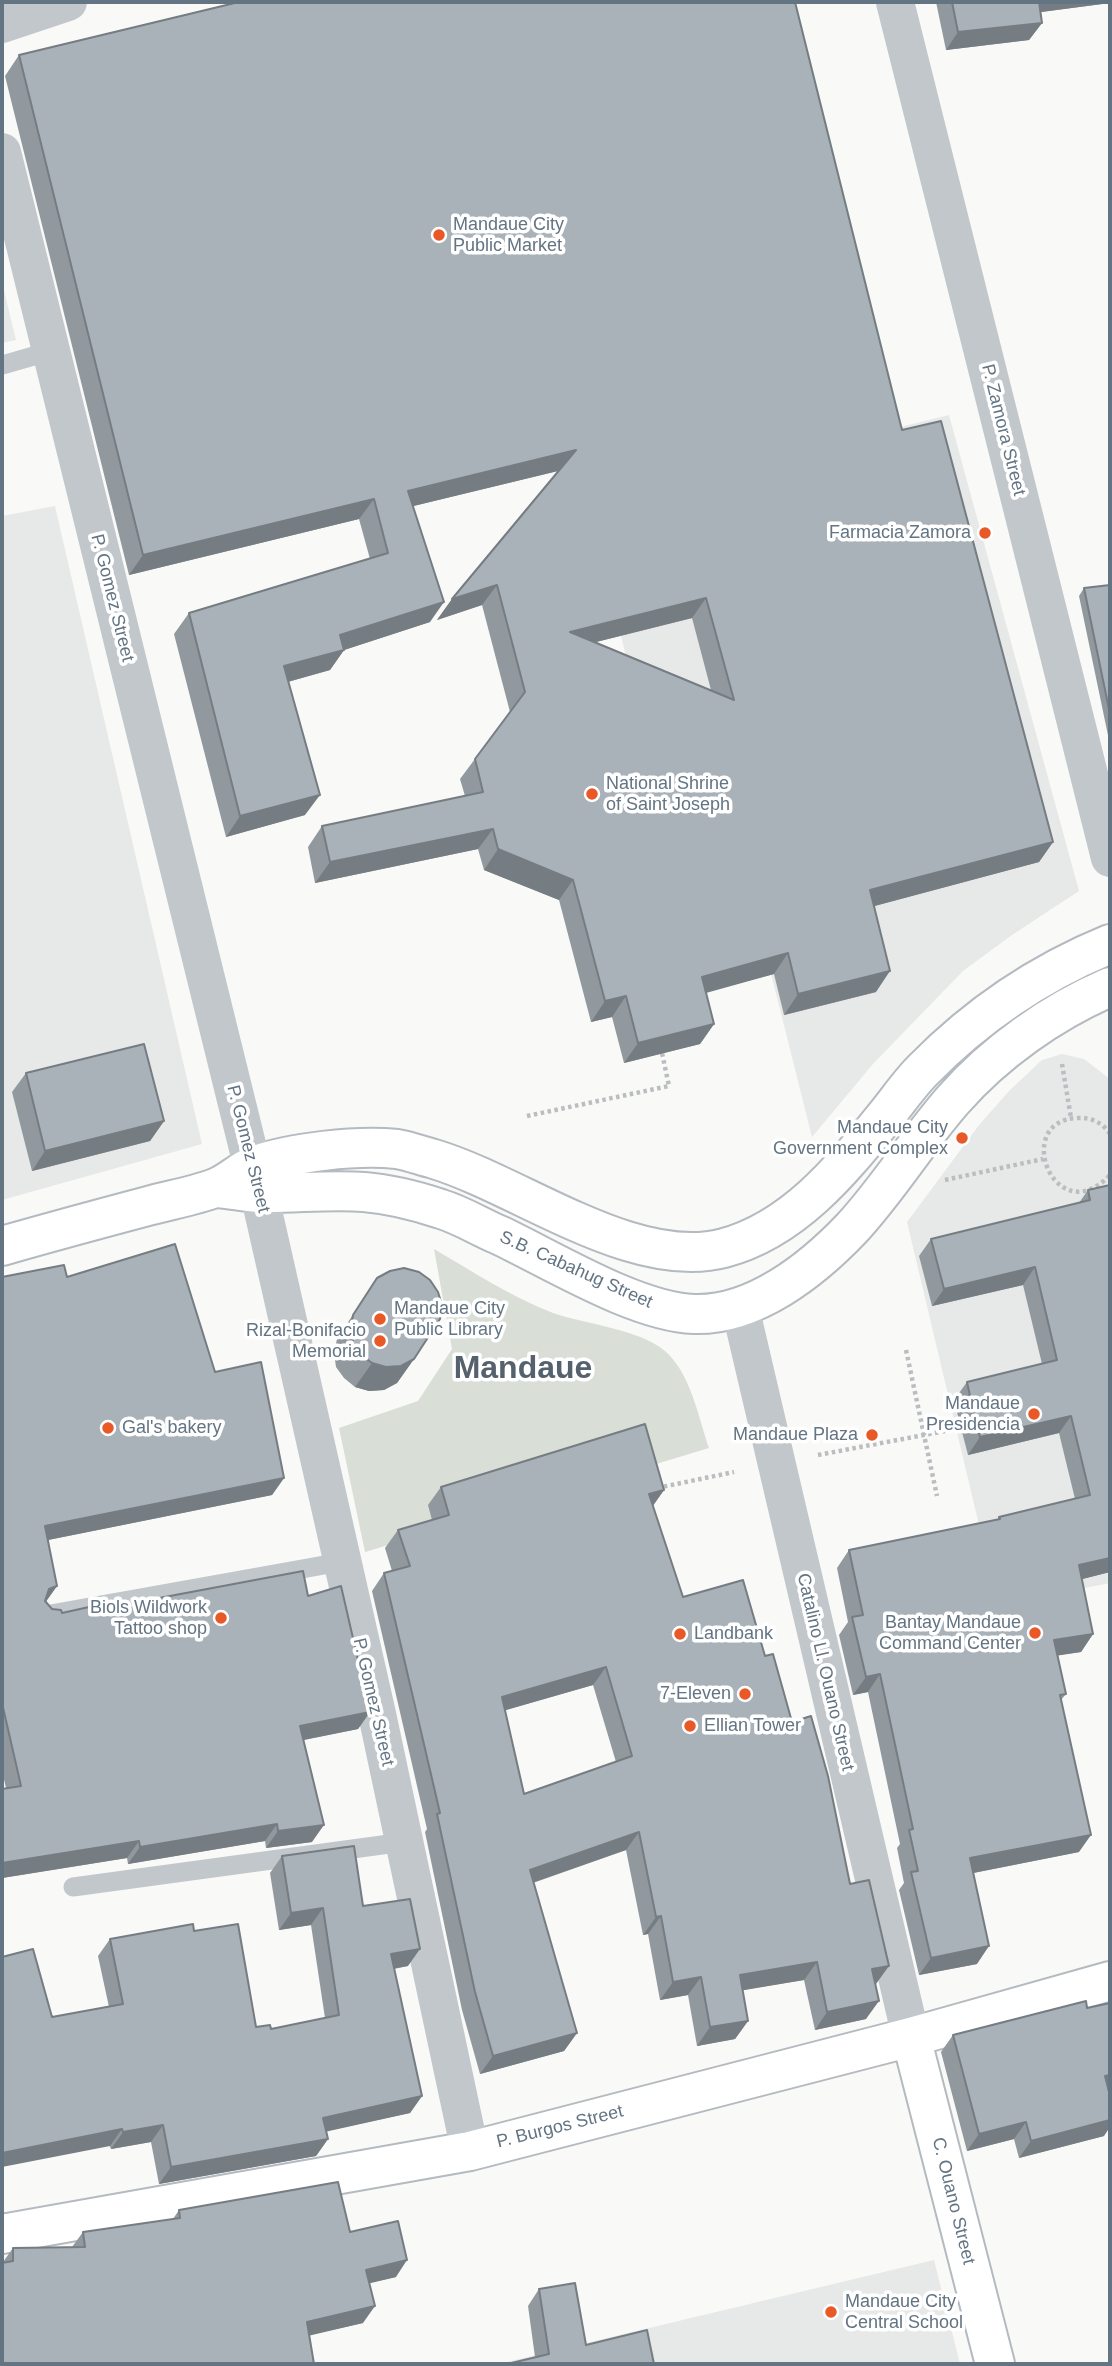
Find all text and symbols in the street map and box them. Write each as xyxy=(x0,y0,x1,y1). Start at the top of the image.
place label: Mandaue City Public Market xyxy=(453,214,564,256)
marker: Mandaue City Public Market xyxy=(431,227,447,243)
street label: P. Zamora Street xyxy=(976,362,1030,498)
place label: Farmacia Zamora xyxy=(829,522,971,544)
marker: Farmacia Zamora xyxy=(977,525,993,541)
street label: P. Gomez Street xyxy=(86,532,138,664)
place label: National Shrine of Saint Joseph xyxy=(606,773,730,816)
marker: National Shrine of Saint Joseph xyxy=(584,786,600,802)
street label: P. Gomez Street xyxy=(222,1083,274,1215)
place label: Mandaue City Government Complex xyxy=(773,1117,948,1160)
marker: Mandaue City Government Complex xyxy=(954,1130,970,1146)
street label: S.B. Cabahug Street xyxy=(496,1227,656,1313)
place label: Mandaue City Public Library xyxy=(394,1298,505,1340)
marker: Mandaue City Public Library xyxy=(372,1311,388,1327)
place label: Rizal-Bonifacio Memorial xyxy=(246,1320,366,1362)
marker: Rizal-Bonifacio Memorial xyxy=(372,1333,388,1349)
district label: Mandaue xyxy=(454,1350,592,1388)
place label: Mandaue Presidencia xyxy=(926,1393,1020,1436)
marker: Mandaue Presidencia xyxy=(1026,1406,1042,1422)
place label: Gal's bakery xyxy=(122,1417,221,1439)
marker: Gal's bakery xyxy=(100,1420,116,1436)
place label: Mandaue Plaza xyxy=(733,1424,858,1446)
marker: Mandaue Plaza xyxy=(864,1427,880,1443)
street label: Catalino Ll. Ouano Street xyxy=(792,1571,858,1773)
place label: Biols Wildwork Tattoo shop xyxy=(90,1597,207,1640)
marker: Biols Wildwork Tattoo shop xyxy=(213,1610,229,1626)
place label: Bantay Mandaue Command Center xyxy=(879,1612,1021,1654)
place label: Landbank xyxy=(694,1623,773,1645)
marker: Bantay Mandaue Command Center xyxy=(1027,1625,1043,1641)
marker: Landbank xyxy=(672,1626,688,1642)
street label: P. Gomez Street xyxy=(348,1636,398,1768)
place label: 7-Eleven xyxy=(660,1683,731,1705)
marker: 7-Eleven xyxy=(737,1686,753,1702)
place label: Ellian Tower xyxy=(704,1715,801,1737)
marker: Ellian Tower xyxy=(682,1718,698,1734)
street label: P. Burgos Street xyxy=(494,2101,626,2153)
street label: C. Ouano Street xyxy=(927,2135,979,2267)
place label: Mandaue City Central School xyxy=(845,2291,963,2334)
marker: Mandaue City Central School xyxy=(823,2304,839,2320)

